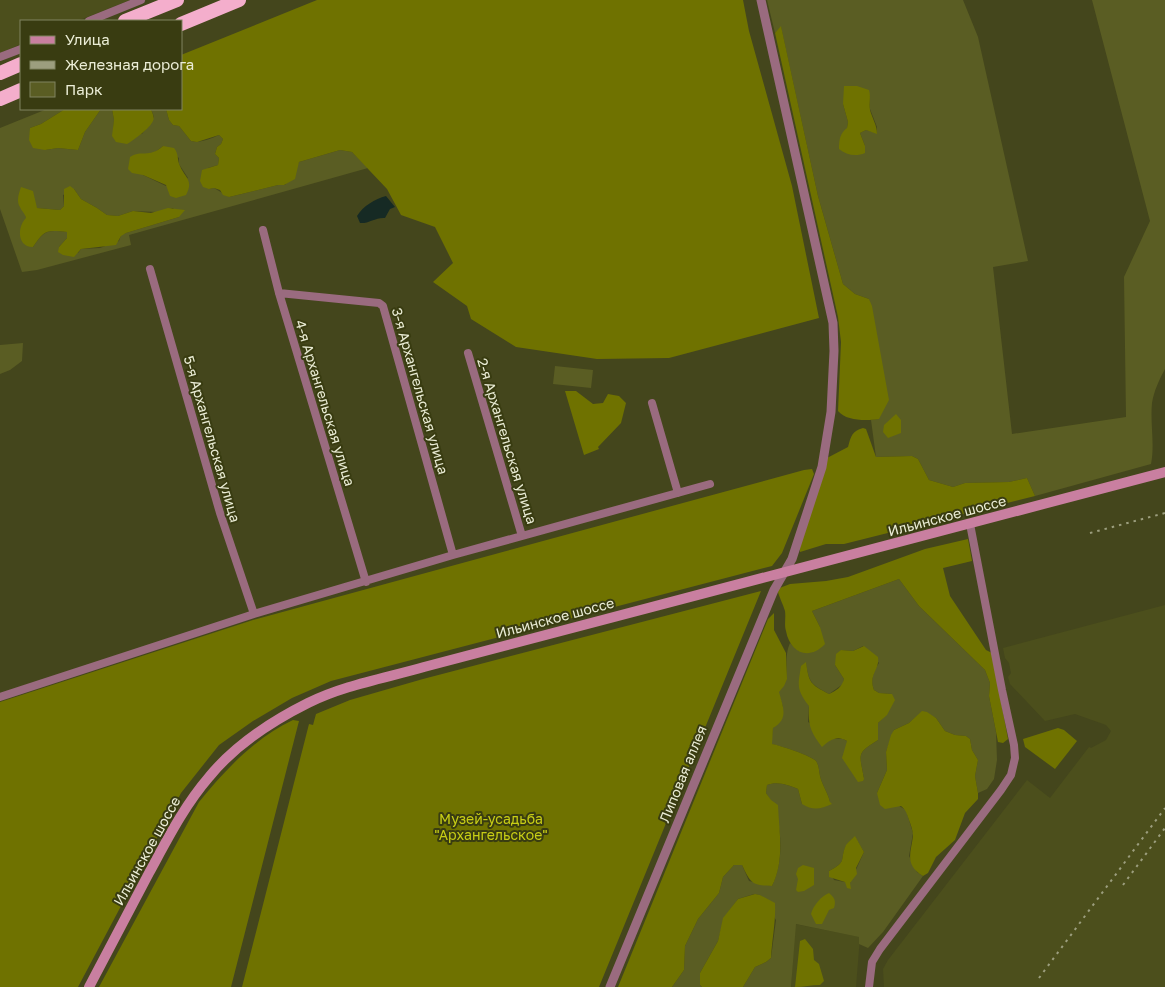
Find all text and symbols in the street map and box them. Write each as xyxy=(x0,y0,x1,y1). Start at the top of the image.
legend xyxy=(20,20,182,110)
text: Улица xyxy=(65,30,110,48)
text: Железная дорога xyxy=(65,55,194,73)
text: Парк xyxy=(65,80,103,98)
street label: 3-я Архангельская улица xyxy=(389,306,452,476)
street label: 4-я Архангельская улица xyxy=(292,318,359,488)
street label: 5-я Архангельская улица xyxy=(181,354,244,524)
street label: 2-я Архангельская улица xyxy=(474,356,541,526)
street label: Ильинское шоссе xyxy=(886,492,1008,539)
street label: Ильинское шоссе xyxy=(494,594,616,641)
street label: Липовая аллея xyxy=(655,723,710,825)
street label: Ильинское шоссе xyxy=(110,793,184,908)
park label: Музей-усадьба "Архангельское" xyxy=(434,810,548,843)

